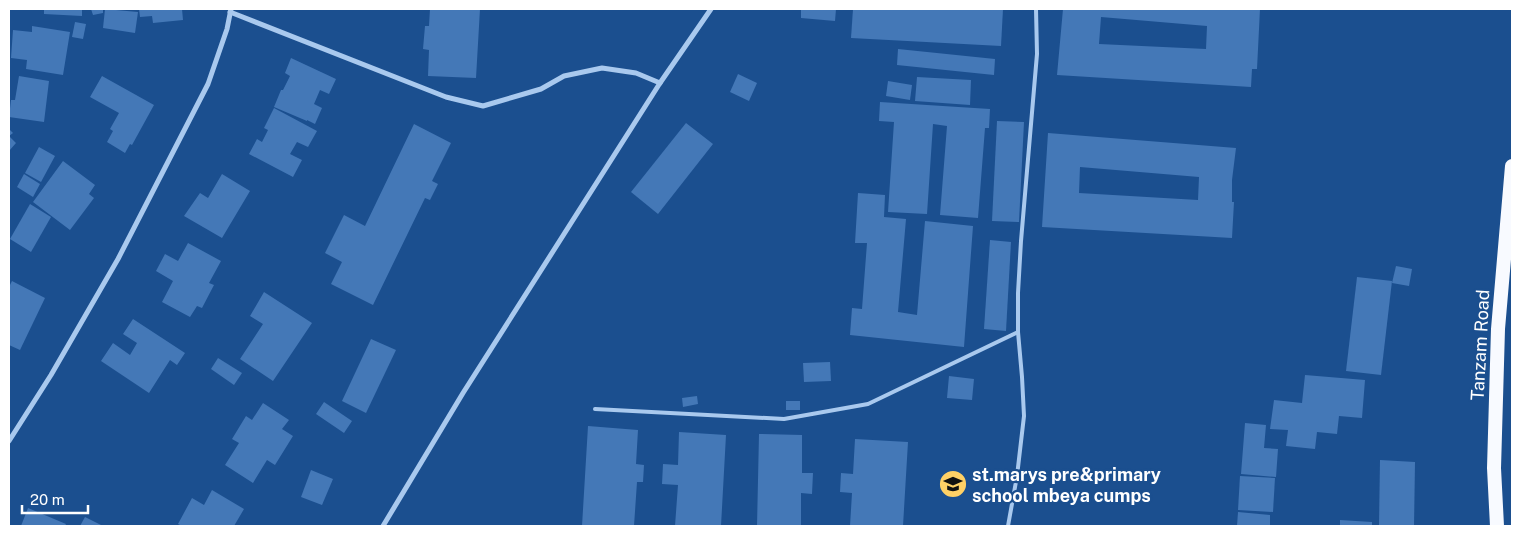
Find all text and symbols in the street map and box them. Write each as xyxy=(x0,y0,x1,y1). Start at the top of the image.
street label: Tanzam Road xyxy=(1467,289,1493,401)
place label: st.marys pre&primary school mbeya cumps xyxy=(972,464,1161,506)
school or university icon: st.marys pre&primary school mbeya cumps xyxy=(938,469,968,499)
scale bar xyxy=(22,482,89,514)
text: 20 m xyxy=(30,491,65,508)

